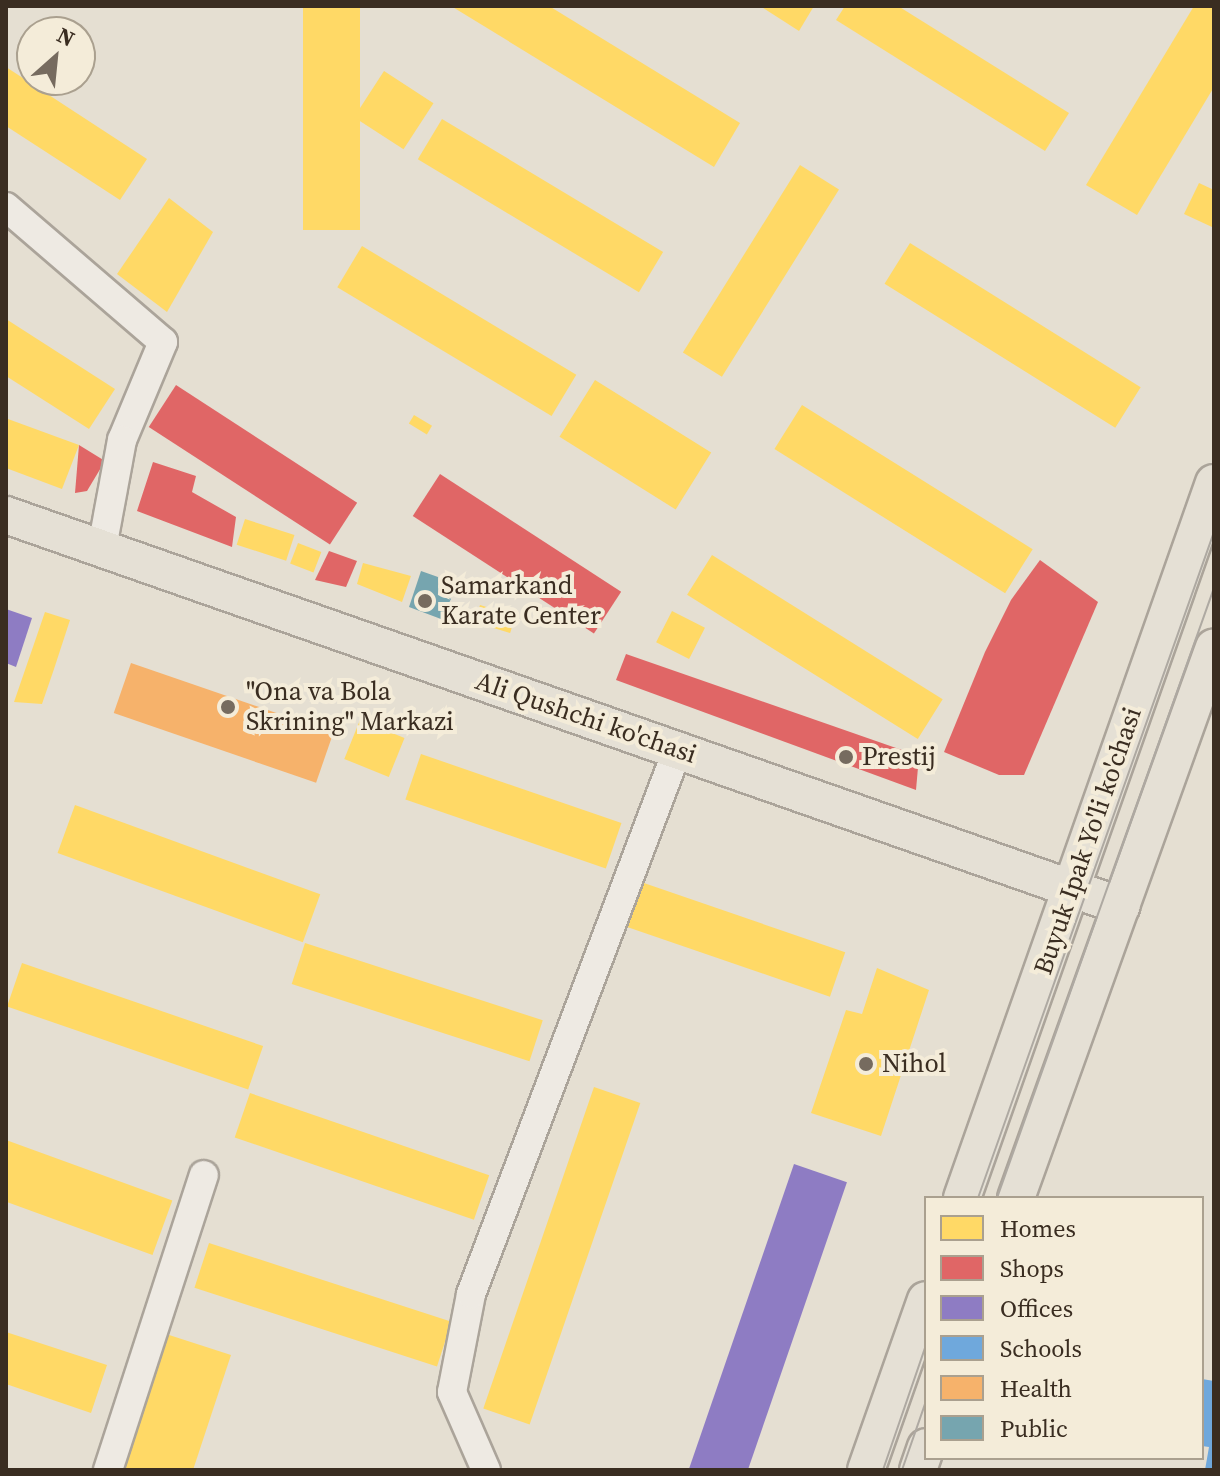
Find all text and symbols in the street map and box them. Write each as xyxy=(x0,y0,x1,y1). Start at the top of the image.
north arrow xyxy=(16,16,96,96)
text: N xyxy=(52,19,80,53)
place label: Samarkand Karate Center xyxy=(441,570,601,632)
marker: Samarkand Karate Center xyxy=(416,592,434,610)
street label: Ali Qushchi ko'chasi xyxy=(471,666,701,770)
place label: "Ona va Bola Skrining" Markazi xyxy=(246,676,454,738)
marker: "Ona va Bola Skrining" Markazi xyxy=(217,696,239,718)
street label: Buyuk Ipak Yo'li ko'chasi xyxy=(1027,703,1149,979)
place label: Prestij xyxy=(862,741,936,773)
marker: Prestij xyxy=(837,748,855,766)
place label: Nihol xyxy=(882,1048,946,1080)
marker: Nihol xyxy=(857,1055,875,1073)
legend xyxy=(924,1196,1204,1460)
text: Homes xyxy=(1000,1212,1076,1245)
text: Shops xyxy=(1000,1252,1064,1285)
text: Offices xyxy=(1000,1292,1073,1325)
text: Schools xyxy=(1000,1332,1082,1365)
text: Health xyxy=(1000,1372,1072,1405)
text: Public xyxy=(1000,1412,1068,1445)

